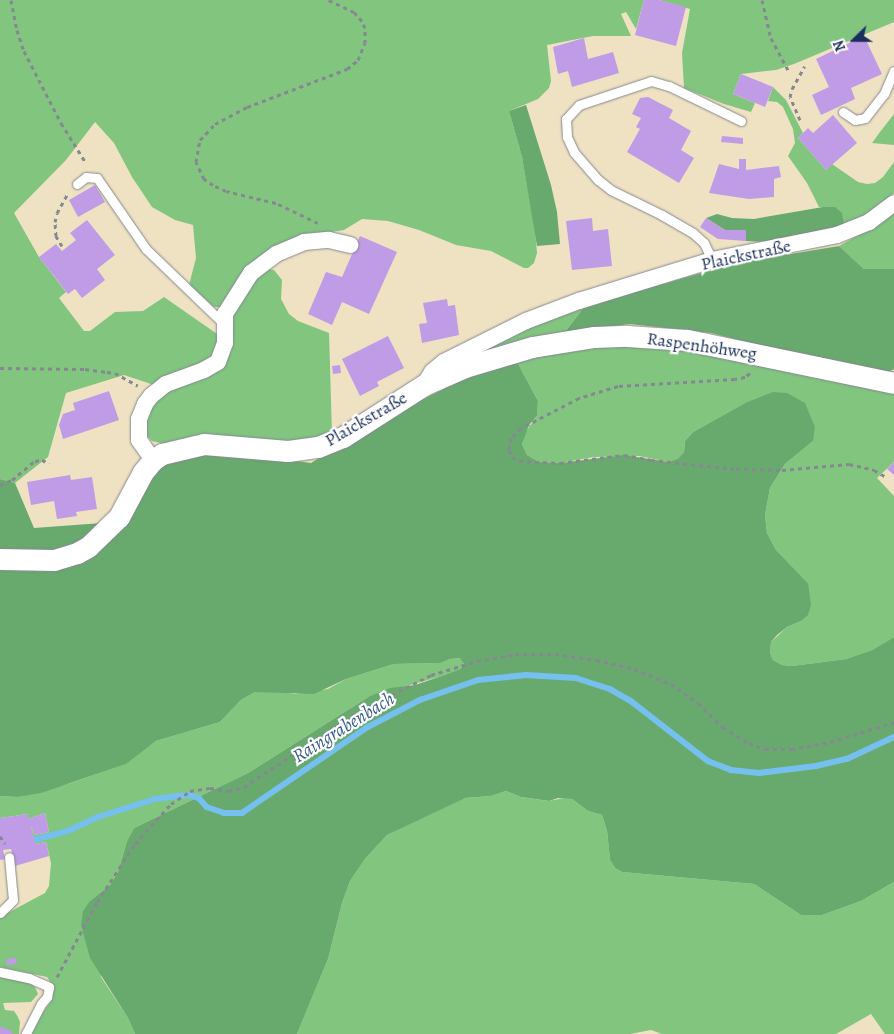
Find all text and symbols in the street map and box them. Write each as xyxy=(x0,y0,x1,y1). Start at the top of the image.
north arrow xyxy=(829,15,879,65)
text: N xyxy=(829,38,850,54)
street label: Plaickstraße xyxy=(699,235,793,275)
street label: Raspenhöhweg xyxy=(646,328,758,364)
street label: Plaickstraße xyxy=(321,387,411,451)
water label: Raingrabenbach xyxy=(289,688,399,768)

